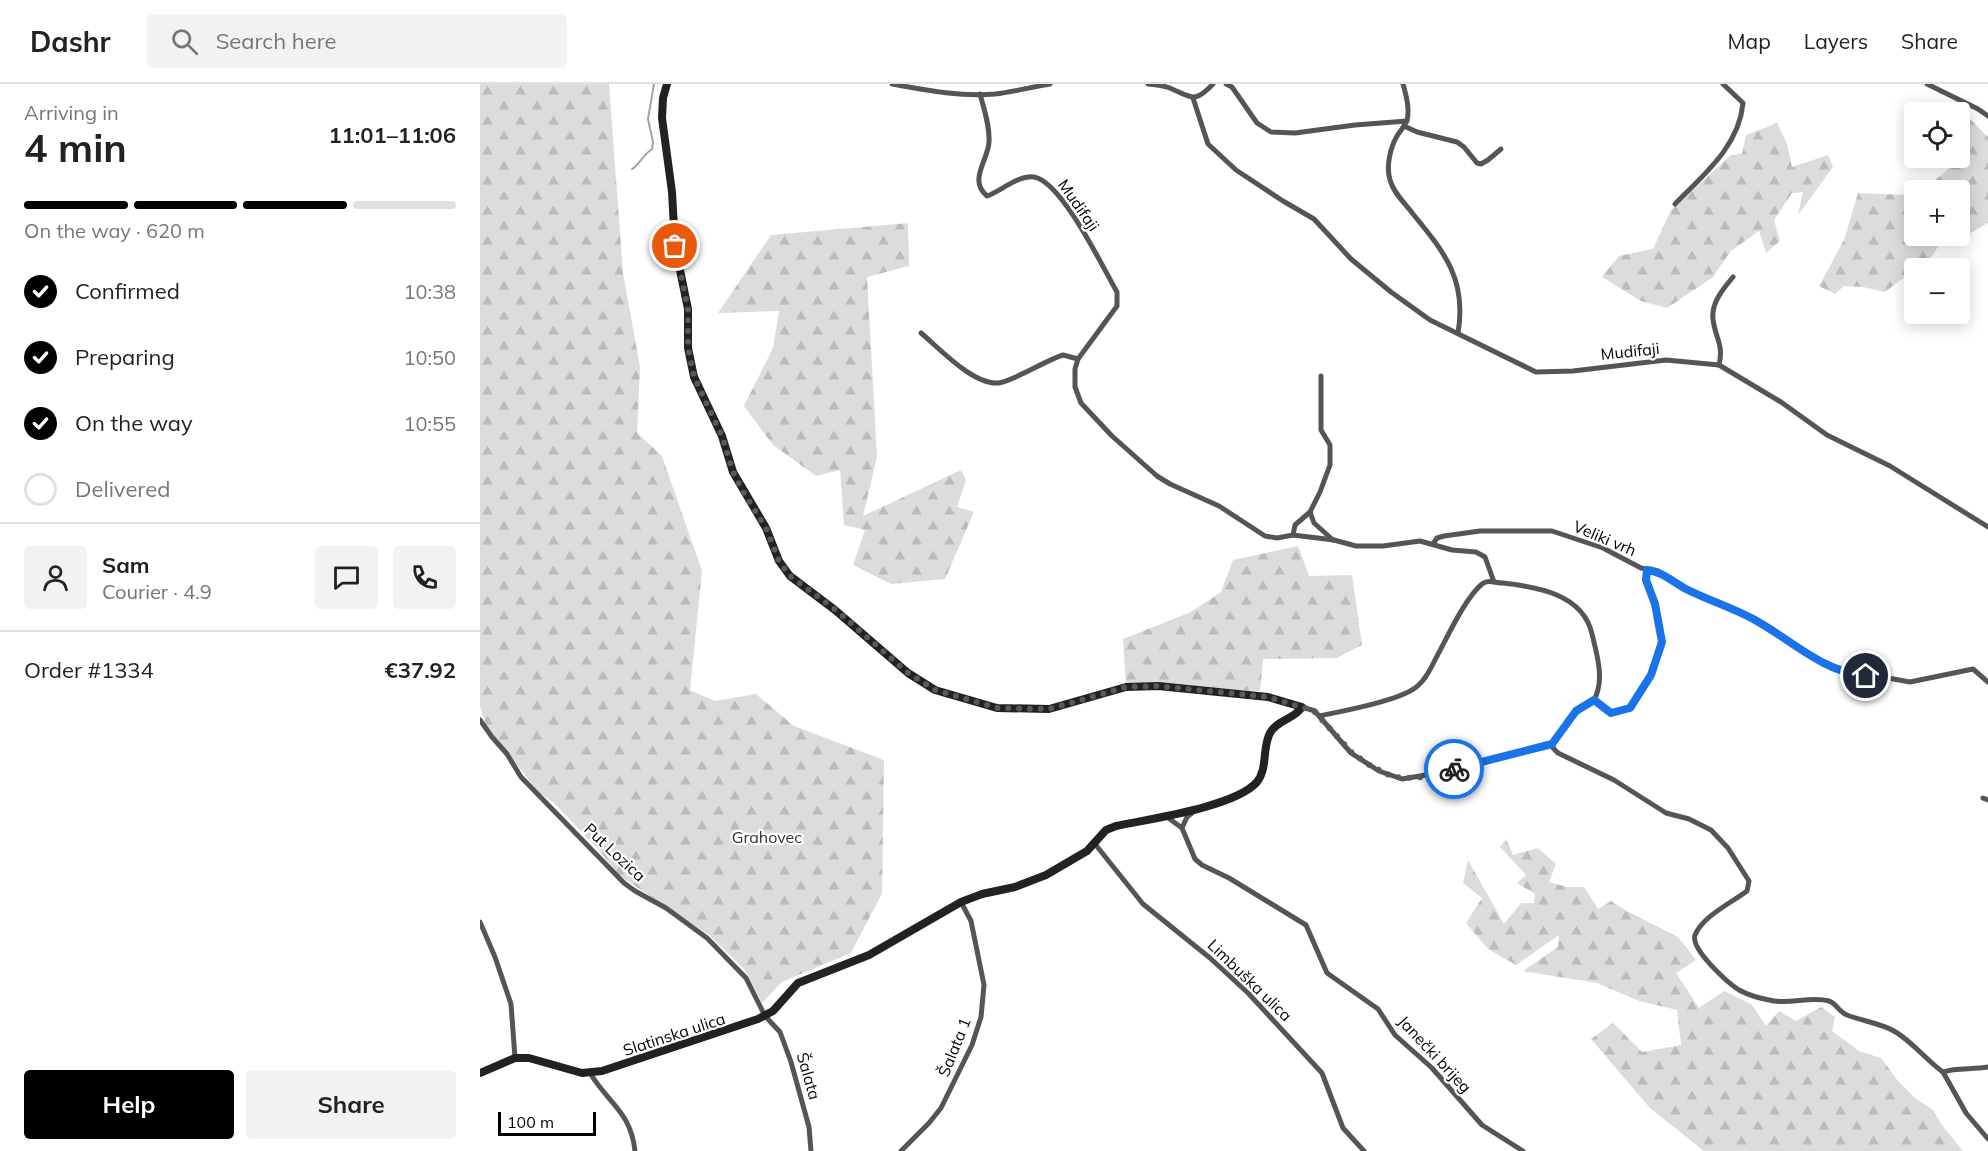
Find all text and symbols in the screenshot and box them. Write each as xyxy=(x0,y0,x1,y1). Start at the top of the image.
search box xyxy=(147,14,567,68)
text: Dashr xyxy=(30,24,111,59)
icon: search xyxy=(168,25,201,58)
text: Search here xyxy=(216,27,337,55)
text: Map xyxy=(1728,28,1771,54)
text: Layers xyxy=(1804,28,1868,54)
text: Share xyxy=(1901,28,1958,54)
text: Arriving in xyxy=(24,100,119,125)
map controls xyxy=(1904,102,1970,324)
button: locate xyxy=(1904,102,1970,168)
text: 11:01–11:06 xyxy=(328,121,456,149)
text: 4 min xyxy=(24,123,127,172)
street label: Mudifaji xyxy=(1054,175,1104,235)
button: + xyxy=(1904,180,1970,246)
text: On the way · 620 m xyxy=(24,218,205,243)
pin xyxy=(649,220,700,271)
icon: bag xyxy=(658,229,691,262)
button: − xyxy=(1904,258,1970,324)
icon: check xyxy=(24,275,57,308)
text: Confirmed xyxy=(75,277,180,305)
text: 10:38 xyxy=(403,279,456,304)
street label: Mudifaji xyxy=(1600,338,1660,364)
icon: check xyxy=(24,341,57,374)
text: Preparing xyxy=(75,343,175,371)
text: 10:50 xyxy=(403,345,456,370)
icon: check xyxy=(24,407,57,440)
text: On the way xyxy=(75,409,193,437)
text: 10:55 xyxy=(403,411,456,436)
text: Delivered xyxy=(75,475,170,503)
street label: Veliki vrh xyxy=(1571,516,1639,560)
button: person xyxy=(24,546,87,609)
button: chat xyxy=(315,546,378,609)
button: phone xyxy=(393,546,456,609)
text: Sam xyxy=(102,551,150,579)
text: Courier · 4.9 xyxy=(102,579,212,604)
pin xyxy=(1840,650,1891,701)
text: Order #1334 xyxy=(24,656,154,684)
text: €37.92 xyxy=(385,656,456,684)
icon: home xyxy=(1849,659,1882,692)
courier xyxy=(1424,739,1484,799)
icon: bike xyxy=(1438,753,1471,786)
street label: Put Lozica xyxy=(580,819,650,885)
park label: Grahovec xyxy=(732,827,802,847)
street label: Limbuška ulica xyxy=(1204,935,1296,1025)
street label: Slatinska ulica xyxy=(620,1008,728,1060)
street label: Janečki brijeg xyxy=(1394,1011,1476,1097)
street label: Šalata 1 xyxy=(933,1015,975,1079)
street label: Šalata xyxy=(793,1050,825,1102)
button: Help xyxy=(24,1070,234,1139)
button: Share xyxy=(246,1070,456,1139)
scale bar xyxy=(498,1109,596,1136)
text: 100 m xyxy=(507,1112,554,1132)

